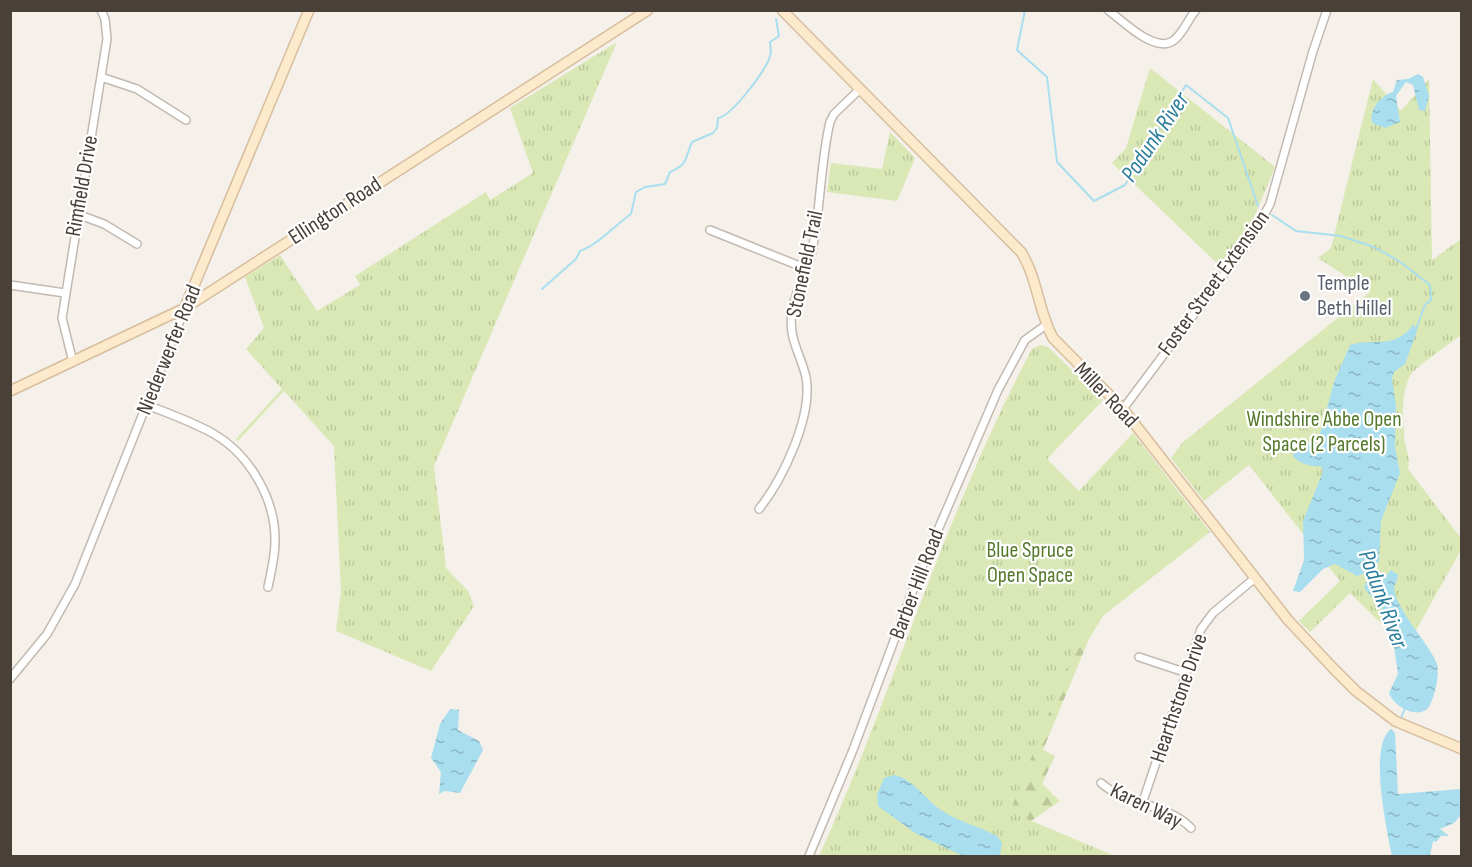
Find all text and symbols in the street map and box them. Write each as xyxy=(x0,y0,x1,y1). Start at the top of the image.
water label: Podunk River xyxy=(1114,85,1196,187)
street label: Rimfield Drive xyxy=(60,133,104,239)
street label: Ellington Road xyxy=(284,171,386,251)
street label: Foster Street Extension xyxy=(1152,205,1276,361)
street label: Stonefield Trail xyxy=(781,208,829,320)
place label: Temple Beth Hillel xyxy=(1317,270,1392,322)
street label: Niederwerfer Road xyxy=(131,281,207,419)
marker: Temple Beth Hillel xyxy=(1298,289,1312,303)
street label: Miller Road xyxy=(1068,357,1144,433)
park label: Windshire Abbe Open Space (2 Parcels) xyxy=(1246,406,1402,458)
street label: Barber Hill Road xyxy=(884,525,950,643)
park label: Blue Spruce Open Space xyxy=(986,537,1074,589)
water label: Podunk River xyxy=(1352,546,1415,653)
street label: Hearthstone Drive xyxy=(1144,630,1214,766)
street label: Karen Way xyxy=(1106,777,1187,835)

